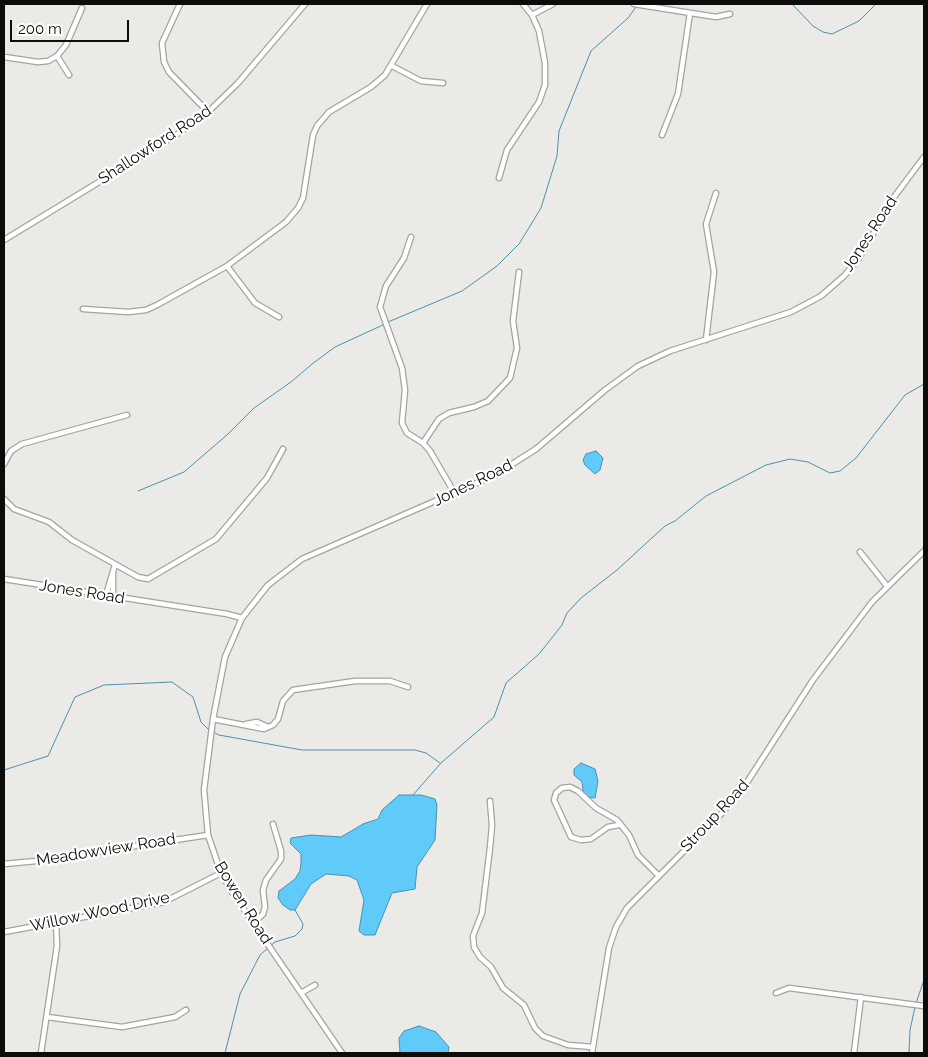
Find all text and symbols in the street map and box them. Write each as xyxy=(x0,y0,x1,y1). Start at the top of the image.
scale bar xyxy=(12,10,131,42)
text: 200 m xyxy=(18,20,62,38)
street label: Shallowford Road xyxy=(95,101,215,189)
street label: Jones Road xyxy=(839,193,901,275)
street label: Jones Road xyxy=(430,456,516,510)
street label: Jones Road xyxy=(38,576,126,608)
street label: Stroup Road xyxy=(677,776,753,856)
street label: Meadowview Road xyxy=(35,830,177,870)
street label: Bowen Road xyxy=(210,858,276,948)
street label: Willow Wood Drive xyxy=(28,888,172,936)

